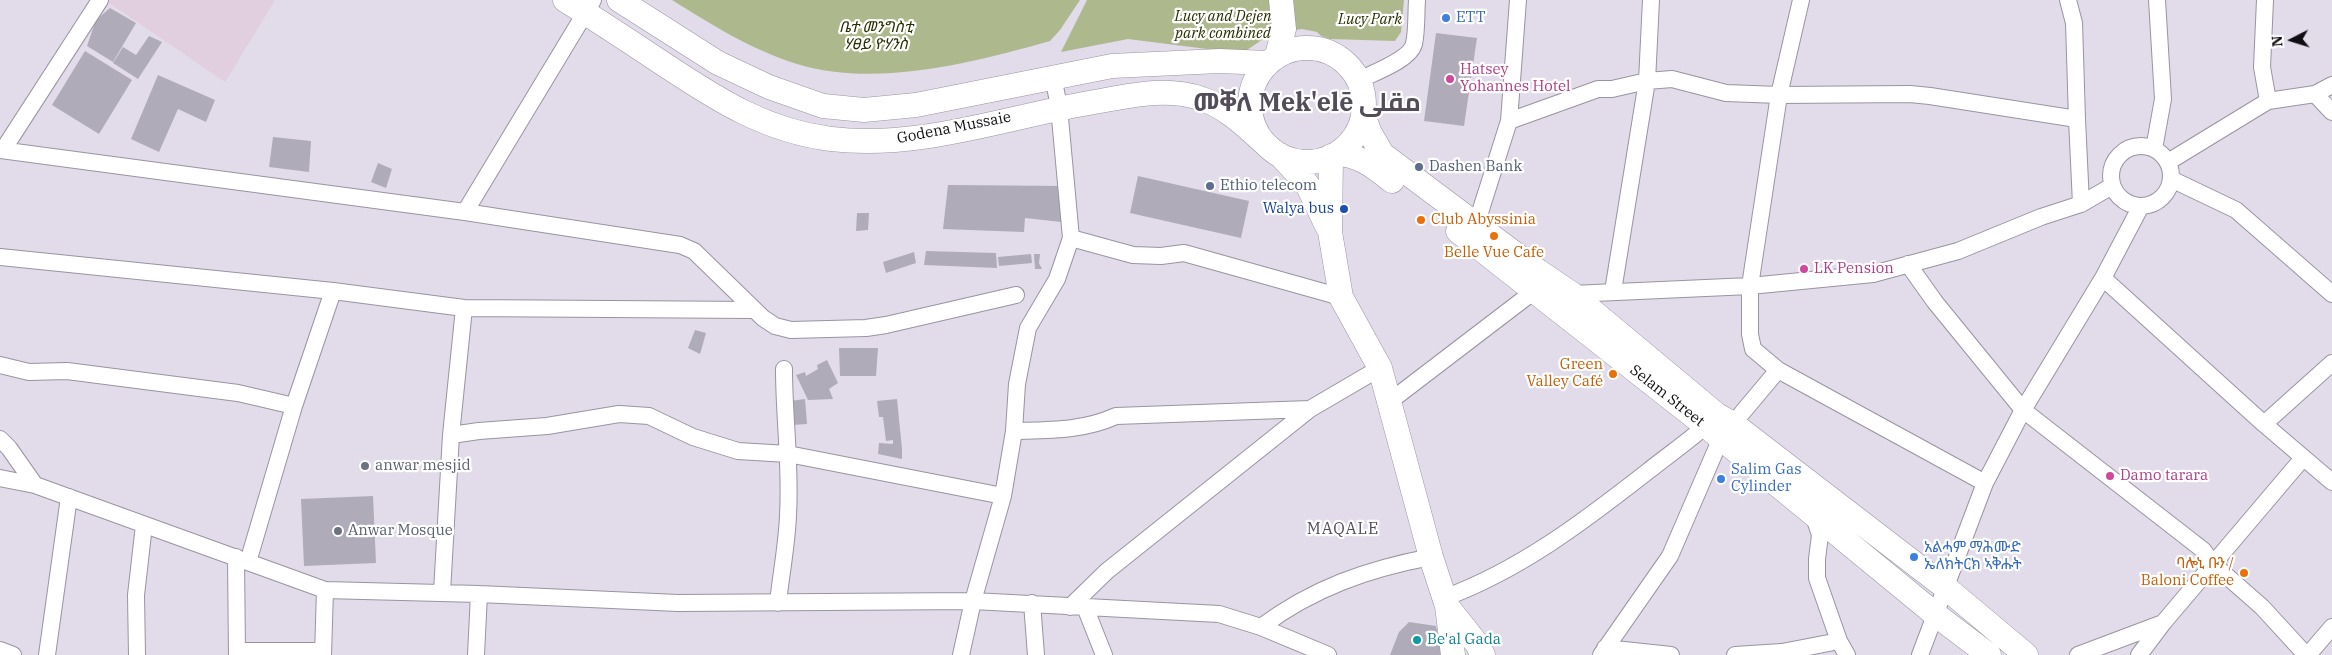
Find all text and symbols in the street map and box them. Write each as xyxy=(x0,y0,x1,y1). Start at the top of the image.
park label: Lucy and Dejen park combined xyxy=(1175,8,1271,43)
place label: ETT xyxy=(1456,9,1486,27)
park label: Lucy Park xyxy=(1338,11,1402,29)
marker: ETT xyxy=(1440,12,1452,24)
north arrow xyxy=(2267,15,2317,65)
park label: ቤተ መንግስቲ ሃፀይ ዮሃንስ xyxy=(839,19,913,54)
text: N xyxy=(2268,35,2287,48)
place label: Hatsey Yohannes Hotel xyxy=(1460,61,1571,96)
marker: Hatsey Yohannes Hotel xyxy=(1444,73,1456,85)
district label: መቐለ Mek'elē مقلى xyxy=(1193,89,1421,119)
street label: Godena Mussaie xyxy=(895,108,1013,148)
place label: Dashen Bank xyxy=(1429,158,1522,176)
marker: Dashen Bank xyxy=(1413,161,1425,173)
place label: Ethio telecom xyxy=(1220,177,1317,195)
marker: Ethio telecom xyxy=(1204,180,1216,192)
place label: Walya bus xyxy=(1263,200,1334,218)
marker: Walya bus xyxy=(1338,203,1350,215)
place label: Club Abyssinia xyxy=(1431,211,1536,229)
marker: Club Abyssinia xyxy=(1415,214,1427,226)
marker: Belle Vue Cafe xyxy=(1488,230,1500,242)
place label: Belle Vue Cafe xyxy=(1444,244,1544,262)
place label: LK Pension xyxy=(1814,260,1894,278)
marker: LK Pension xyxy=(1798,263,1810,275)
place label: Green Valley Café xyxy=(1527,356,1603,391)
street label: Selam Street xyxy=(1626,361,1708,431)
marker: Green Valley Café xyxy=(1607,368,1619,380)
place label: anwar mesjid xyxy=(375,457,471,475)
marker: anwar mesjid xyxy=(359,460,371,472)
place label: Salim Gas Cylinder xyxy=(1731,461,1801,496)
place label: Damo tarara xyxy=(2120,467,2208,485)
marker: Damo tarara xyxy=(2104,470,2116,482)
marker: Salim Gas Cylinder xyxy=(1715,473,1727,485)
district label: MAQALE xyxy=(1306,519,1380,539)
place label: Anwar Mosque xyxy=(348,522,453,540)
marker: Anwar Mosque xyxy=(332,525,344,537)
place label: አልሓም ማሕሙድ ኤለክትርክ ኣቅሑት xyxy=(1924,539,2022,574)
marker: አልሓም ማሕሙድ ኤለክትርክ ኣቅሑት xyxy=(1908,551,1920,563)
place label: ባሎኒ ቡን / Baloni Coffee xyxy=(2141,555,2234,590)
marker: ባሎኒ ቡን / Baloni Coffee xyxy=(2238,567,2250,579)
place label: Be'al Gada xyxy=(1427,631,1501,649)
marker: Be'al Gada xyxy=(1411,634,1423,646)

